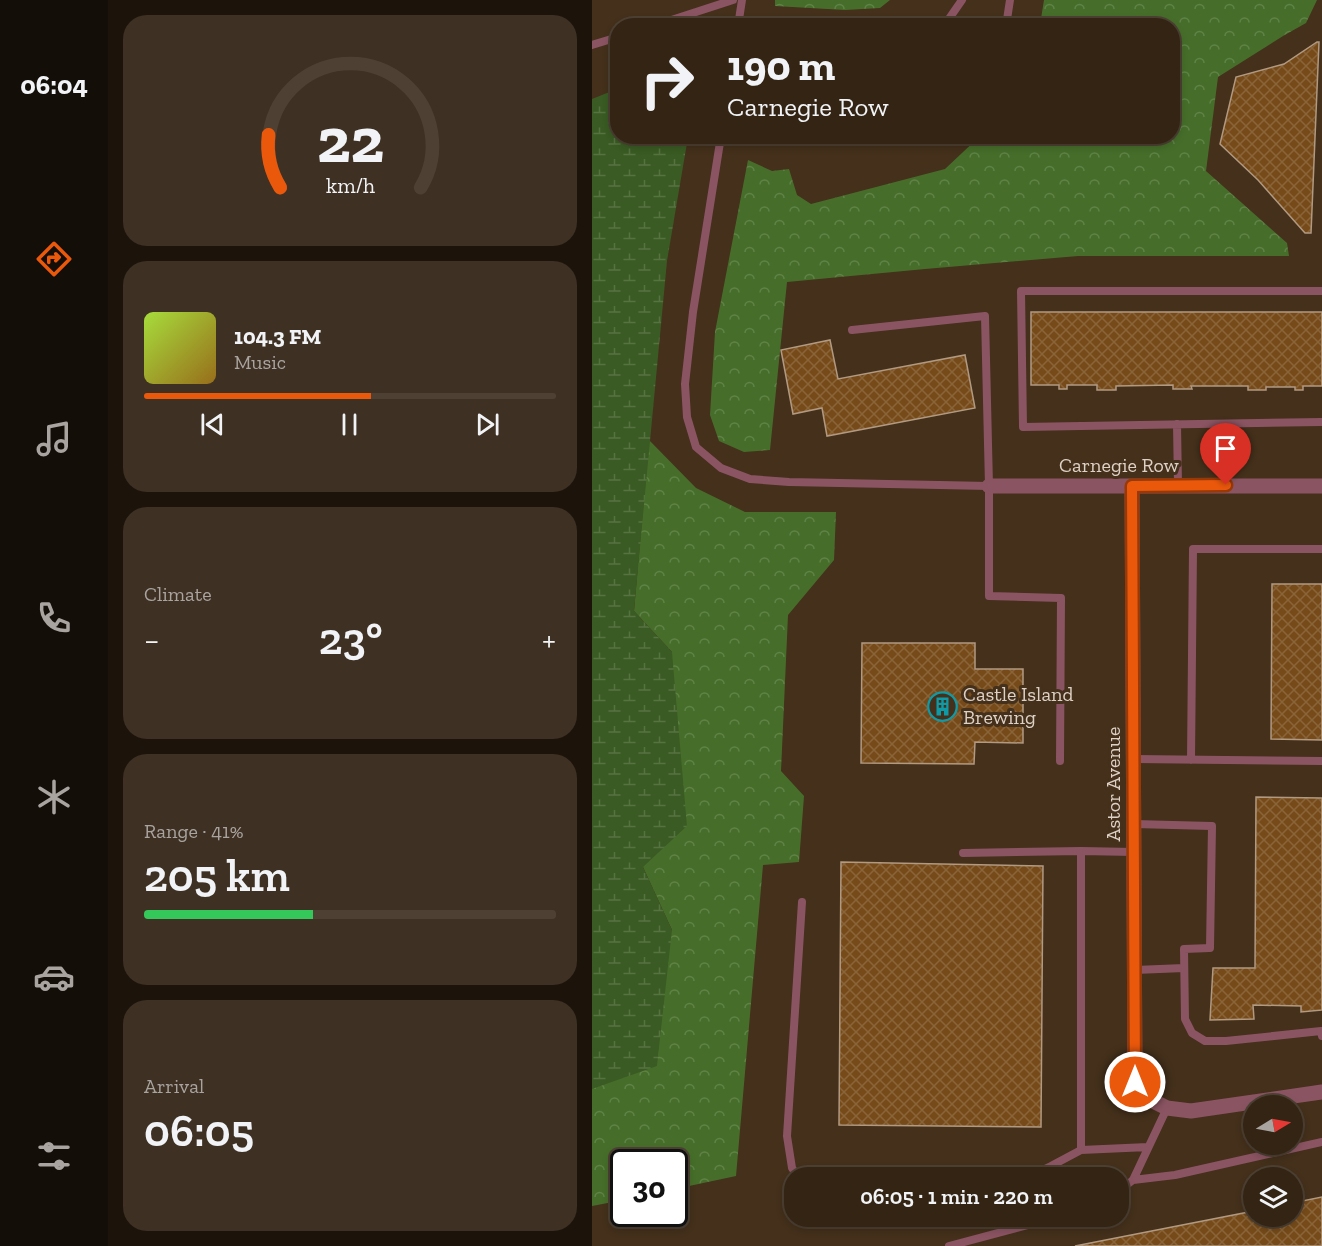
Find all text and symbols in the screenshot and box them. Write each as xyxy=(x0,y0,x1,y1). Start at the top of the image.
text: 190 m xyxy=(727,40,835,91)
icon: right xyxy=(628,42,706,120)
text: 06:04 xyxy=(20,69,88,101)
text: Carnegie Row xyxy=(727,91,889,123)
text: 22 xyxy=(316,103,384,178)
text: km/h xyxy=(326,173,374,198)
icon: directions xyxy=(33,238,75,280)
text: 104.3 FM xyxy=(234,323,321,350)
text: Music xyxy=(234,350,286,374)
icon: previous xyxy=(196,408,229,441)
icon: pause xyxy=(333,408,366,441)
icon: next xyxy=(471,408,504,441)
icon: music xyxy=(33,418,75,460)
pin xyxy=(1200,423,1251,485)
icon: arrive xyxy=(1209,432,1242,465)
street label: Carnegie Row xyxy=(1059,453,1180,477)
text: Climate xyxy=(144,582,212,606)
icon: phone xyxy=(33,597,75,639)
text: 23° xyxy=(319,612,383,666)
text: − xyxy=(144,620,159,659)
text: + xyxy=(542,620,556,659)
place label: Castle Island Brewing xyxy=(963,682,1074,729)
building icon: Castle Island Brewing xyxy=(926,690,958,722)
street label: Astor Avenue xyxy=(1101,727,1125,841)
icon: climate xyxy=(33,776,75,818)
text: Range · 41% xyxy=(144,819,244,843)
text: 205 km xyxy=(144,849,290,903)
icon: car xyxy=(33,956,75,998)
position arrow xyxy=(1103,1050,1167,1114)
text: Arrival xyxy=(144,1074,204,1098)
north arrow xyxy=(1243,1095,1303,1155)
map controls xyxy=(1243,1095,1303,1227)
text: 06:05 xyxy=(144,1104,254,1158)
icon: filters xyxy=(33,1135,75,1177)
speed limit sign: 30 xyxy=(610,1149,688,1227)
button: layers xyxy=(1243,1167,1303,1227)
text: 06:05 · 1 min · 220 m xyxy=(860,1183,1053,1210)

